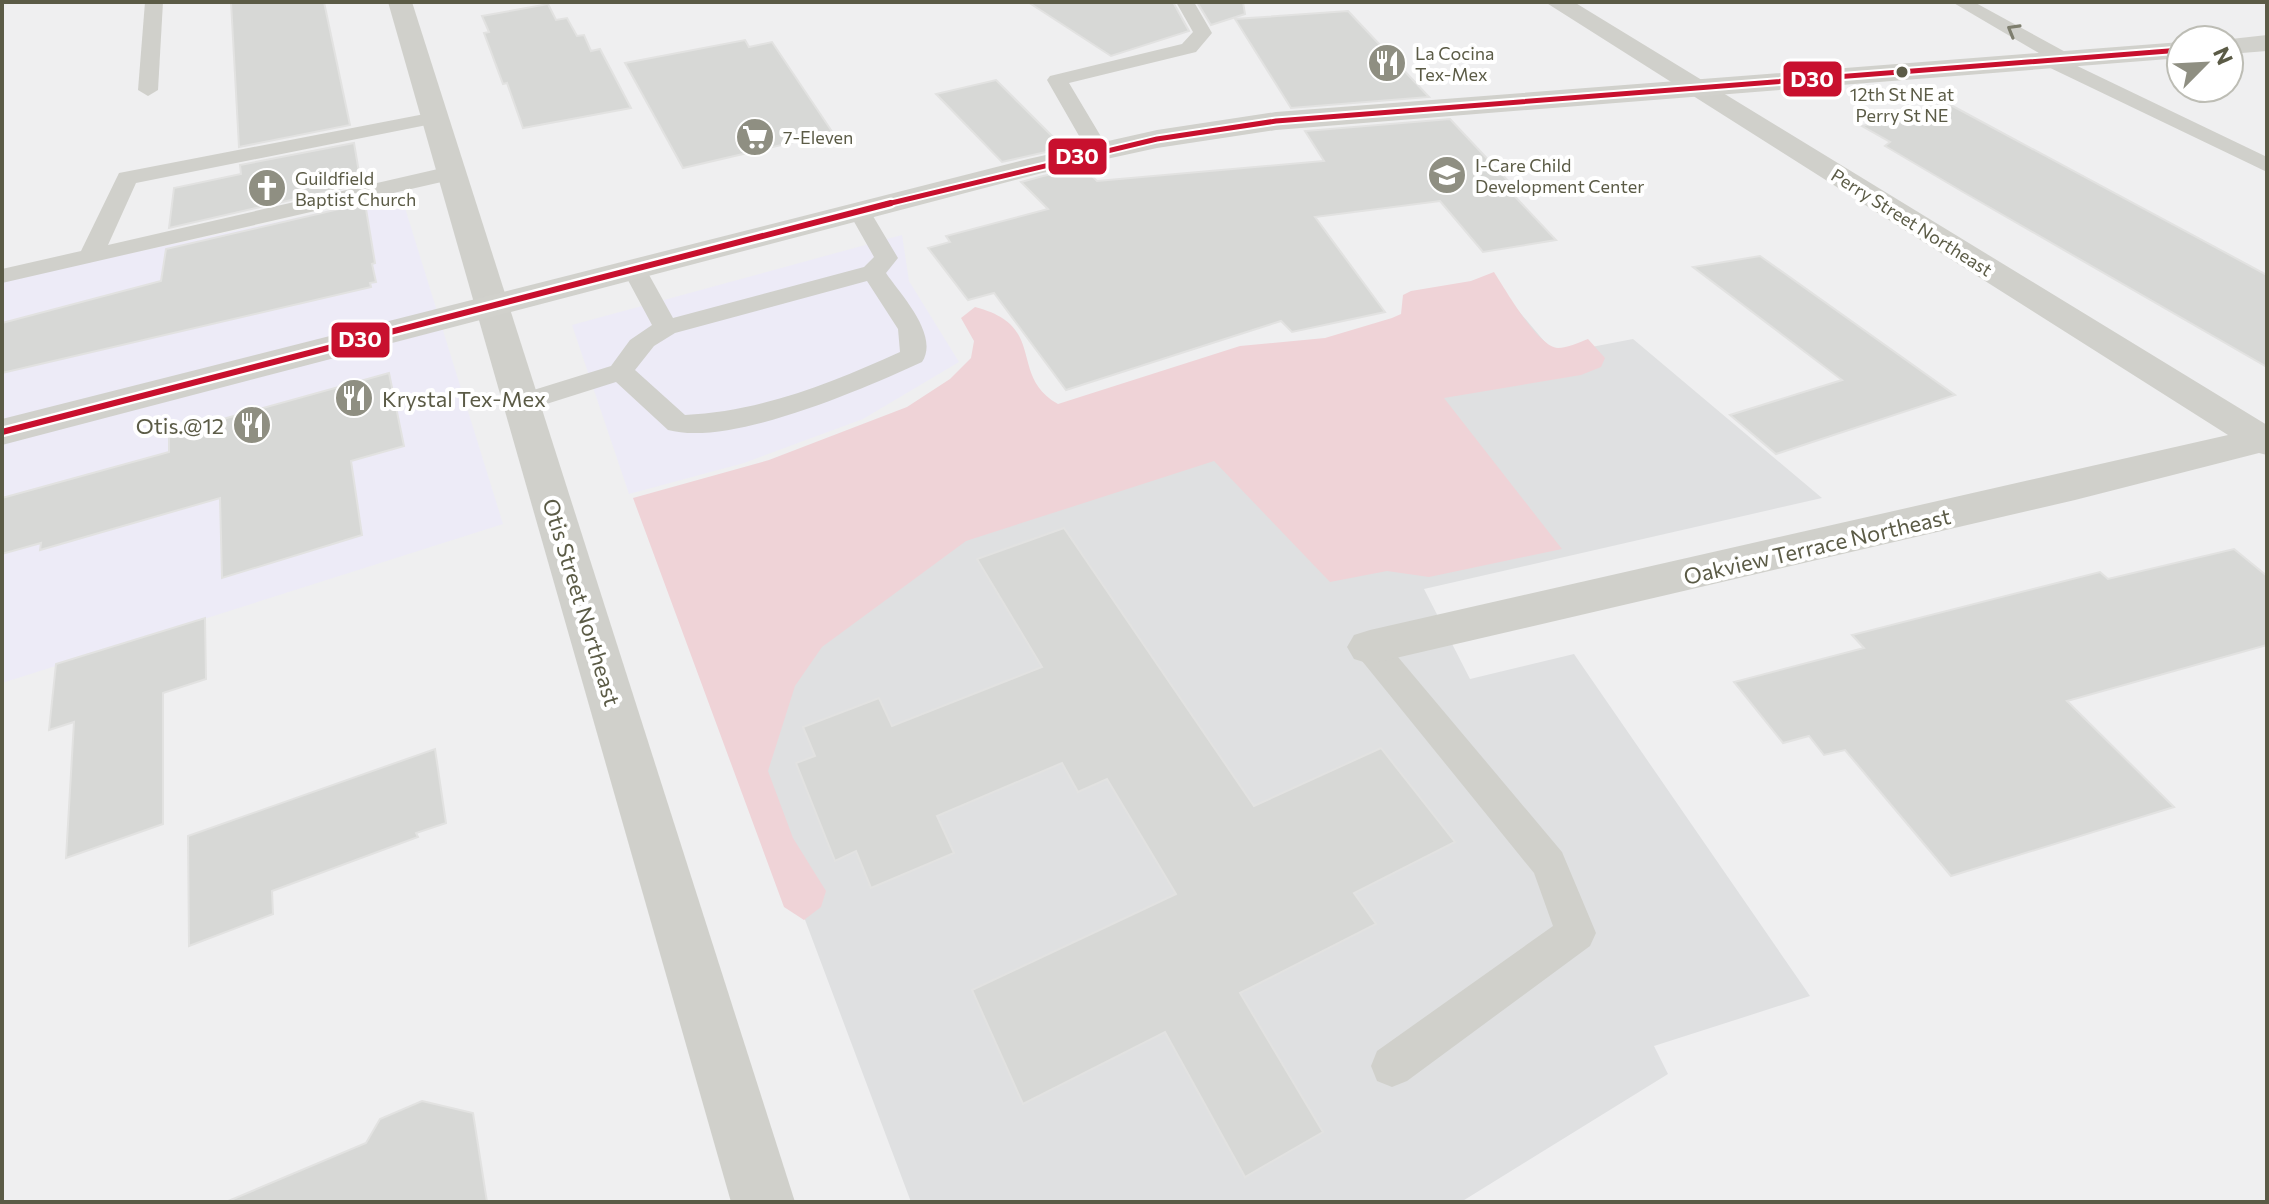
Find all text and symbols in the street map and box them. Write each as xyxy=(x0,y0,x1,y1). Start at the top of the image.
one-way arrow xyxy=(2007,24,2021,40)
north arrow xyxy=(2165,24,2245,104)
restaurant icon: La Cocina Tex-Mex xyxy=(1366,42,1408,84)
place label: La Cocina Tex-Mex xyxy=(1415,42,1495,85)
text: N xyxy=(2208,43,2239,69)
line badge: D30 xyxy=(1782,60,1843,98)
marker: 12th St NE at Perry St NE xyxy=(1894,64,1910,80)
text: D30 xyxy=(1790,65,1834,92)
place label: 12th St NE at Perry St NE xyxy=(1850,83,1954,126)
supermarket icon: 7-Eleven xyxy=(734,116,776,158)
place label: 7-Eleven xyxy=(783,126,853,148)
line badge: D30 xyxy=(1047,137,1108,176)
text: D30 xyxy=(1055,142,1099,169)
school or university icon: I-Care Child Development Center xyxy=(1426,154,1468,196)
place label: I-Care Child Development Center xyxy=(1475,154,1644,197)
street label: Perry Street Northeast xyxy=(1827,163,1997,281)
church icon: Guildfield Baptist Church xyxy=(246,167,288,209)
place label: Guildfield Baptist Church xyxy=(295,167,416,210)
line badge: D30 xyxy=(330,321,391,359)
text: D30 xyxy=(338,325,382,352)
restaurant icon: Krystal Tex-Mex xyxy=(333,377,375,419)
place label: Krystal Tex-Mex xyxy=(382,385,546,412)
restaurant icon: Otis.@12 xyxy=(231,404,273,446)
place label: Otis.@12 xyxy=(136,412,224,439)
street label: Otis Street Northeast xyxy=(538,495,626,709)
street label: Oakview Terrace Northeast xyxy=(1681,502,1953,590)

